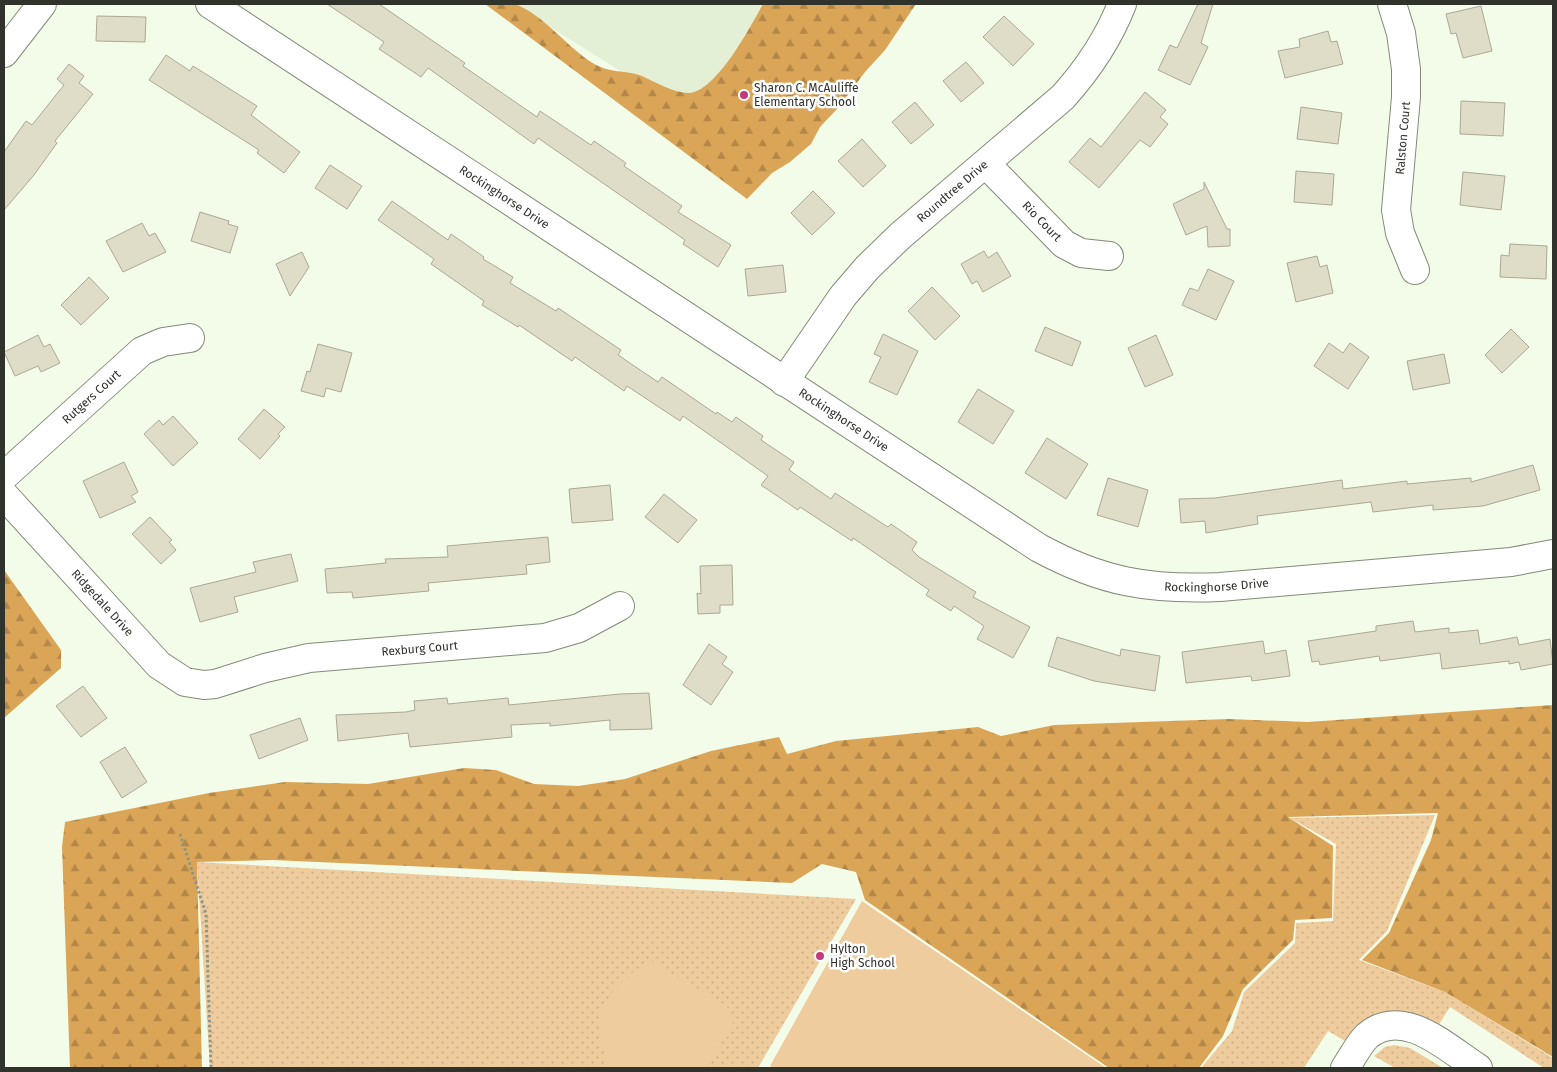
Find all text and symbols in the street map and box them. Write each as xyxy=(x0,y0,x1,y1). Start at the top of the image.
place label: Sharon C. McAuliffe Elementary School xyxy=(754,81,859,109)
marker: Sharon C. McAuliffe Elementary School xyxy=(738,89,750,101)
street label: Ralston Court xyxy=(1393,100,1413,175)
street label: Roundtree Drive xyxy=(914,157,991,225)
street label: Rockinghorse Drive xyxy=(457,163,552,232)
street label: Rio Court xyxy=(1019,198,1065,245)
street label: Rutgers Court xyxy=(59,366,124,427)
street label: Rockinghorse Drive xyxy=(796,385,891,454)
street label: Ridgedale Drive xyxy=(68,567,136,639)
street label: Rockinghorse Drive xyxy=(1164,576,1269,595)
street label: Rexburg Court xyxy=(381,638,459,659)
place label: Hylton High School xyxy=(830,942,895,970)
marker: Hylton High School xyxy=(814,950,826,962)

